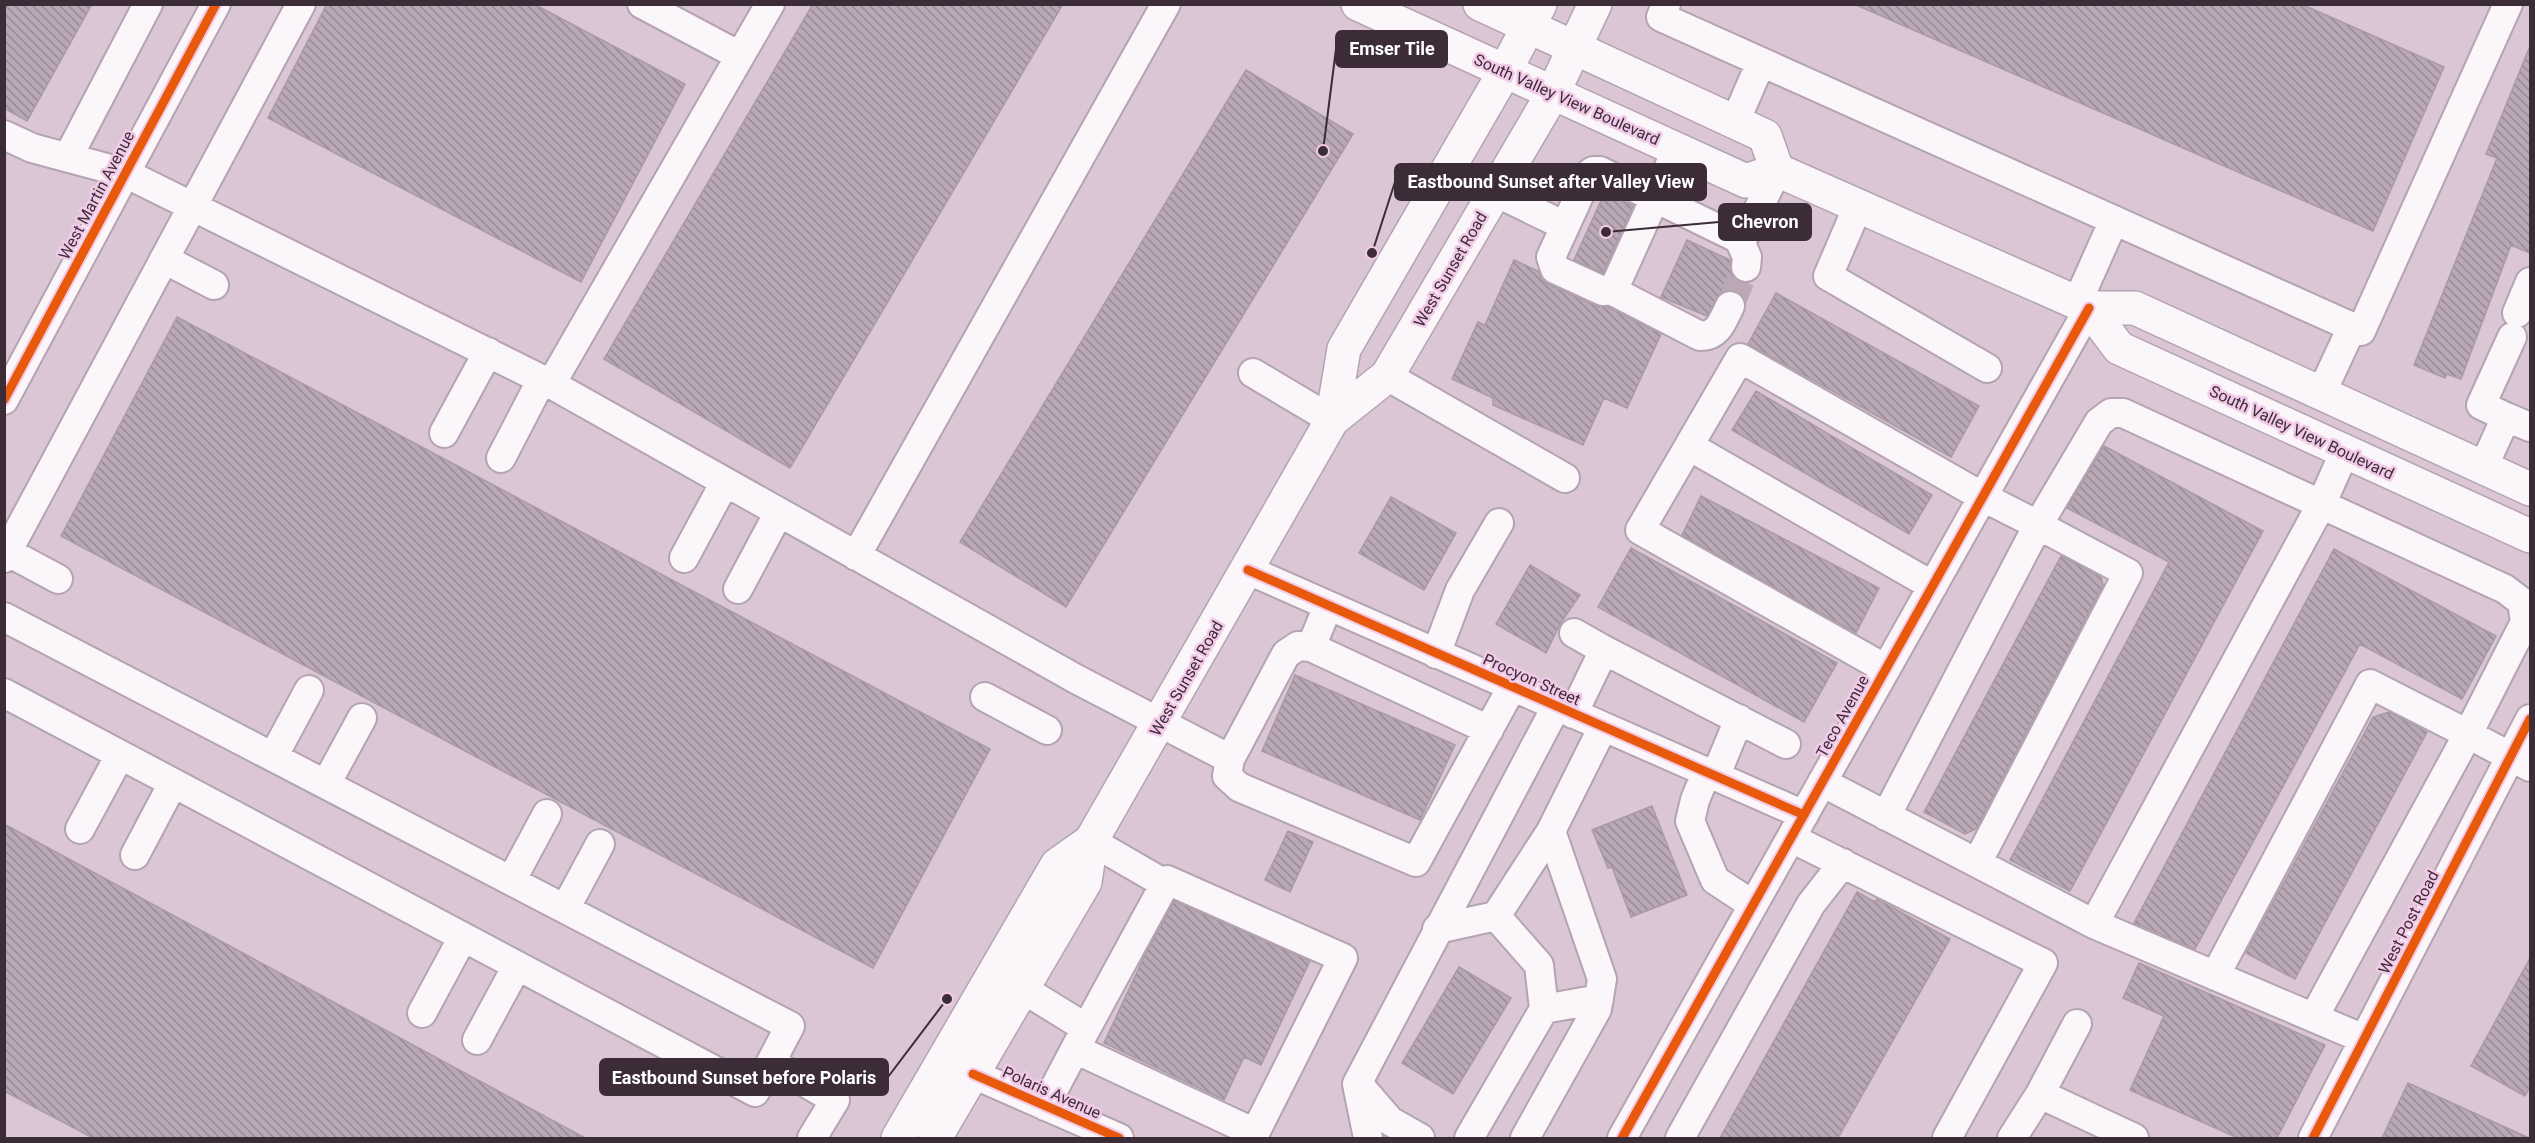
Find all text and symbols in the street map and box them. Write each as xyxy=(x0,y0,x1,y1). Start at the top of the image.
callout: Emser Tile xyxy=(1336,31,1447,67)
text: Emser Tile xyxy=(1349,38,1435,59)
street label: South Valley View Boulevard xyxy=(1471,50,1663,149)
street label: West Martin Avenue xyxy=(55,128,138,263)
callout: Eastbound Sunset after Valley View xyxy=(1395,164,1706,200)
text: Eastbound Sunset after Valley View xyxy=(1407,171,1695,192)
callout: Chevron xyxy=(1719,204,1811,240)
street label: West Sunset Road xyxy=(1410,208,1491,330)
text: Chevron xyxy=(1731,211,1799,232)
street label: South Valley View Boulevard xyxy=(2207,381,2397,484)
street label: West Sunset Road xyxy=(1146,617,1227,739)
street label: Procyon Street xyxy=(1480,650,1583,709)
street label: Teco Avenue xyxy=(1812,672,1873,761)
street label: West Post Road xyxy=(2374,867,2443,977)
callout: Eastbound Sunset before Polaris xyxy=(600,1059,888,1095)
street label: Polaris Avenue xyxy=(1000,1062,1104,1123)
text: Eastbound Sunset before Polaris xyxy=(612,1067,876,1088)

